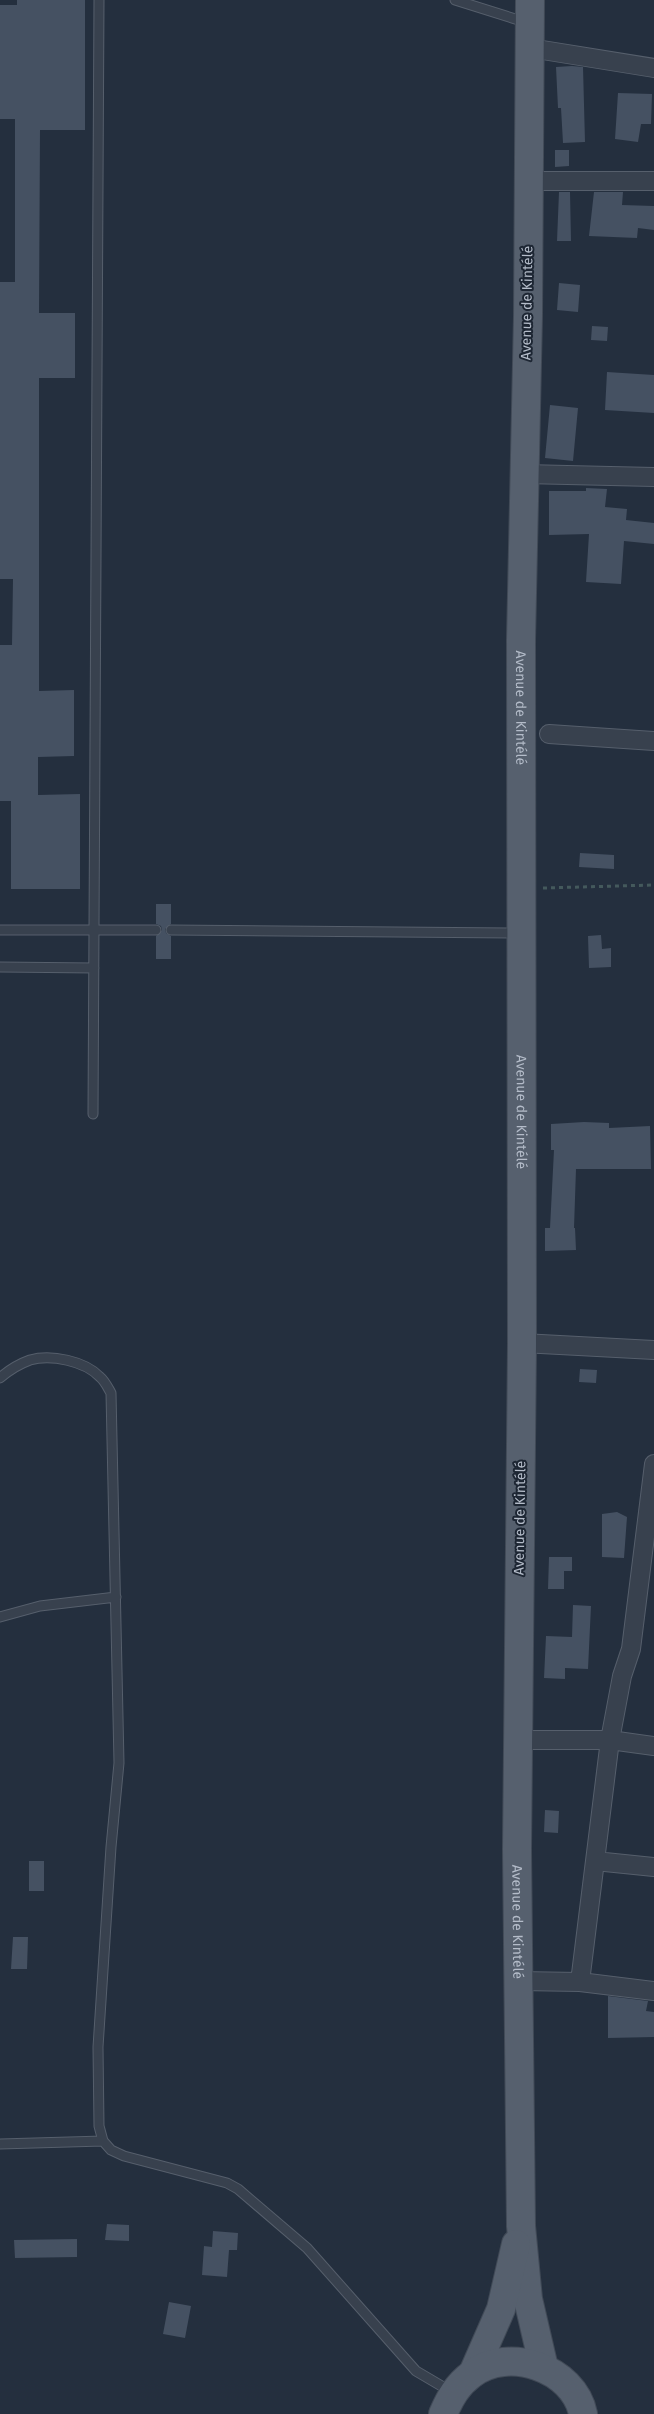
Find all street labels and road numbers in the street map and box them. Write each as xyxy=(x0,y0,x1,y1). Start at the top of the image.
street label: Avenue de Kintélé xyxy=(518,246,536,360)
street label: Avenue de Kintélé xyxy=(513,651,530,765)
street label: Avenue de Kintélé xyxy=(513,1055,530,1169)
street label: Avenue de Kintélé xyxy=(511,1461,529,1575)
street label: Avenue de Kintélé xyxy=(509,1865,527,1979)

